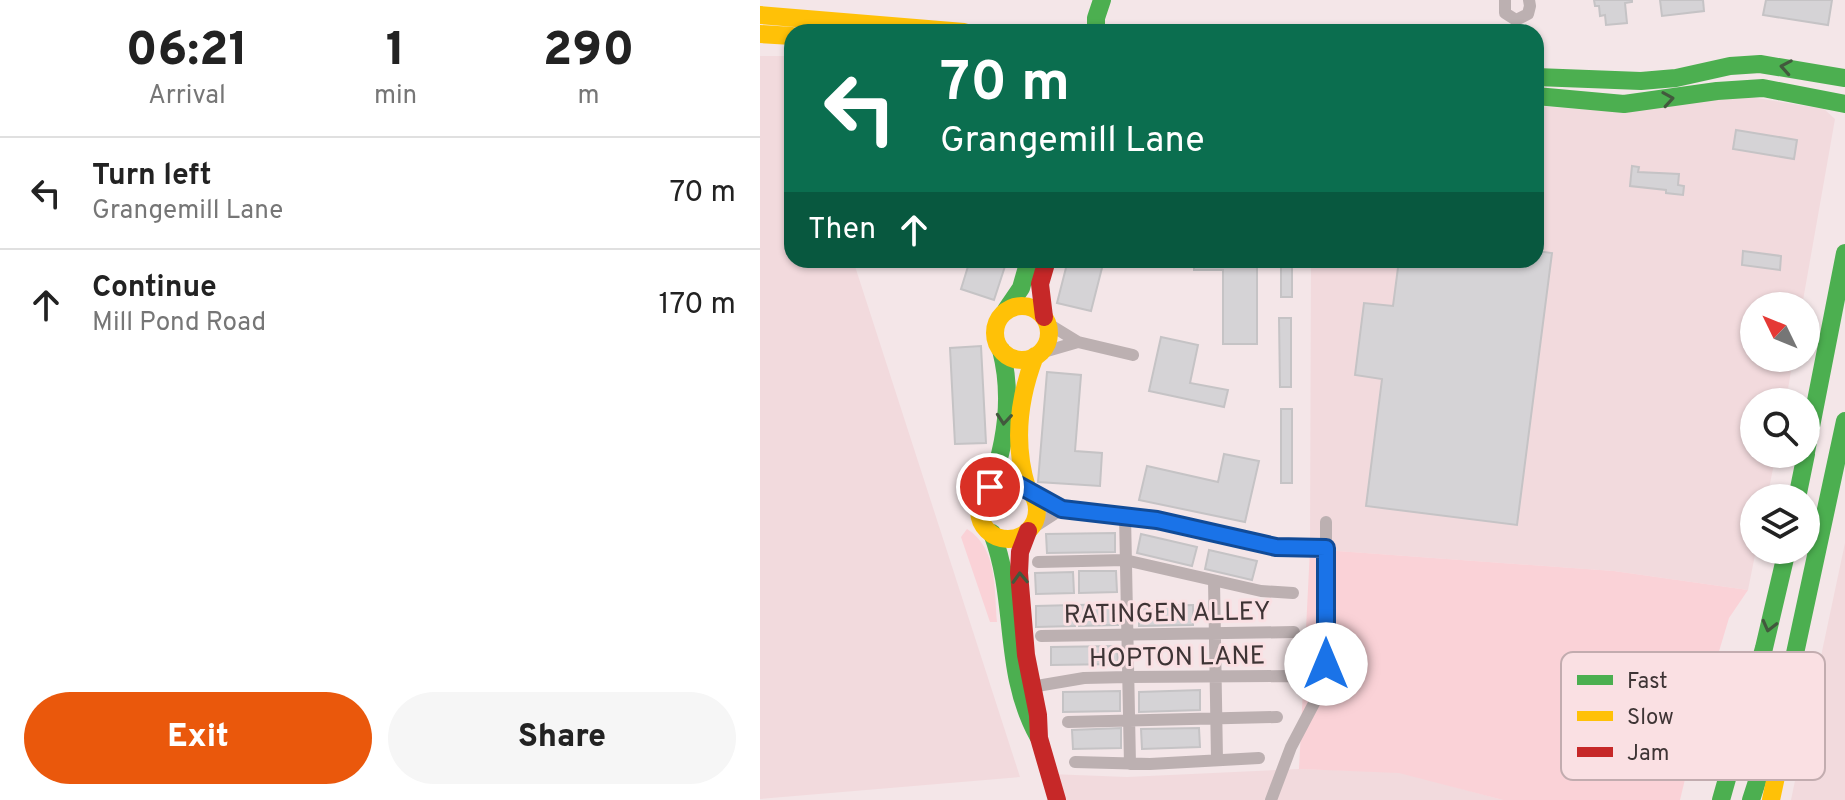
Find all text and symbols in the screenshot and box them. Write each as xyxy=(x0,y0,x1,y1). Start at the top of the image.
text: 06:21 xyxy=(126,22,248,82)
text: 1 xyxy=(386,22,405,82)
text: 290 xyxy=(543,22,634,82)
text: 70 m xyxy=(940,50,1070,120)
icon: left xyxy=(808,56,912,160)
one-way arrow xyxy=(1779,60,1793,77)
text: Arrival xyxy=(148,80,226,113)
text: min xyxy=(374,80,417,113)
text: m xyxy=(578,80,600,113)
one-way arrow xyxy=(1661,91,1674,108)
text: Grangemill Lane xyxy=(940,119,1205,165)
text: Turn left xyxy=(92,158,212,195)
icon: left xyxy=(24,171,68,215)
text: 70 m xyxy=(670,175,736,212)
text: Grangemill Lane xyxy=(92,195,283,228)
icon: ahead xyxy=(892,208,936,252)
text: Then xyxy=(808,212,876,249)
text: Continue xyxy=(92,270,217,307)
icon: ahead xyxy=(24,283,68,327)
text: 170 m xyxy=(658,287,736,324)
north arrow xyxy=(1740,292,1820,372)
map controls xyxy=(1740,292,1820,564)
text: Mill Pond Road xyxy=(92,307,266,340)
button: search xyxy=(1740,388,1820,468)
one-way arrow xyxy=(996,413,1013,426)
pin xyxy=(956,453,1024,521)
icon: arrive xyxy=(968,465,1012,509)
button: layers xyxy=(1740,484,1820,564)
one-way arrow xyxy=(1012,571,1029,584)
street label: RATINGEN ALLEY xyxy=(1063,596,1271,633)
one-way arrow xyxy=(1762,619,1779,633)
position arrow xyxy=(1284,622,1368,706)
street label: HOPTON LANE xyxy=(1089,640,1266,677)
legend xyxy=(1561,652,1825,780)
text: Fast xyxy=(1627,669,1668,696)
button: Exit xyxy=(24,692,372,784)
button: Share xyxy=(388,692,736,784)
text: Slow xyxy=(1627,705,1674,732)
text: Jam xyxy=(1627,741,1670,768)

